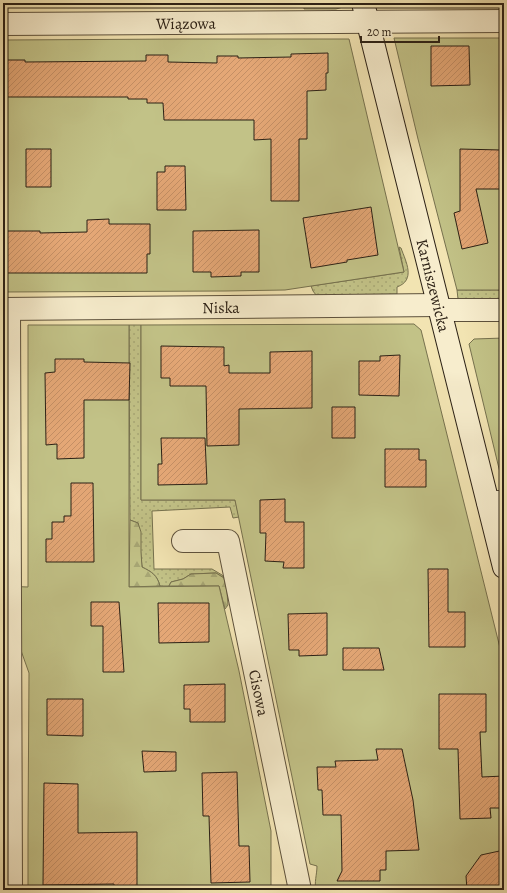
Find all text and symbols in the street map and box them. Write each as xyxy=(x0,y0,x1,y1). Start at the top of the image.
street label: Wiązowa xyxy=(155,13,217,35)
scale bar xyxy=(361,18,439,44)
text: 20 m xyxy=(367,24,391,40)
street label: Karniszewicka xyxy=(410,237,455,335)
street label: Niska xyxy=(202,297,240,319)
street label: Cisowa xyxy=(243,668,274,719)

